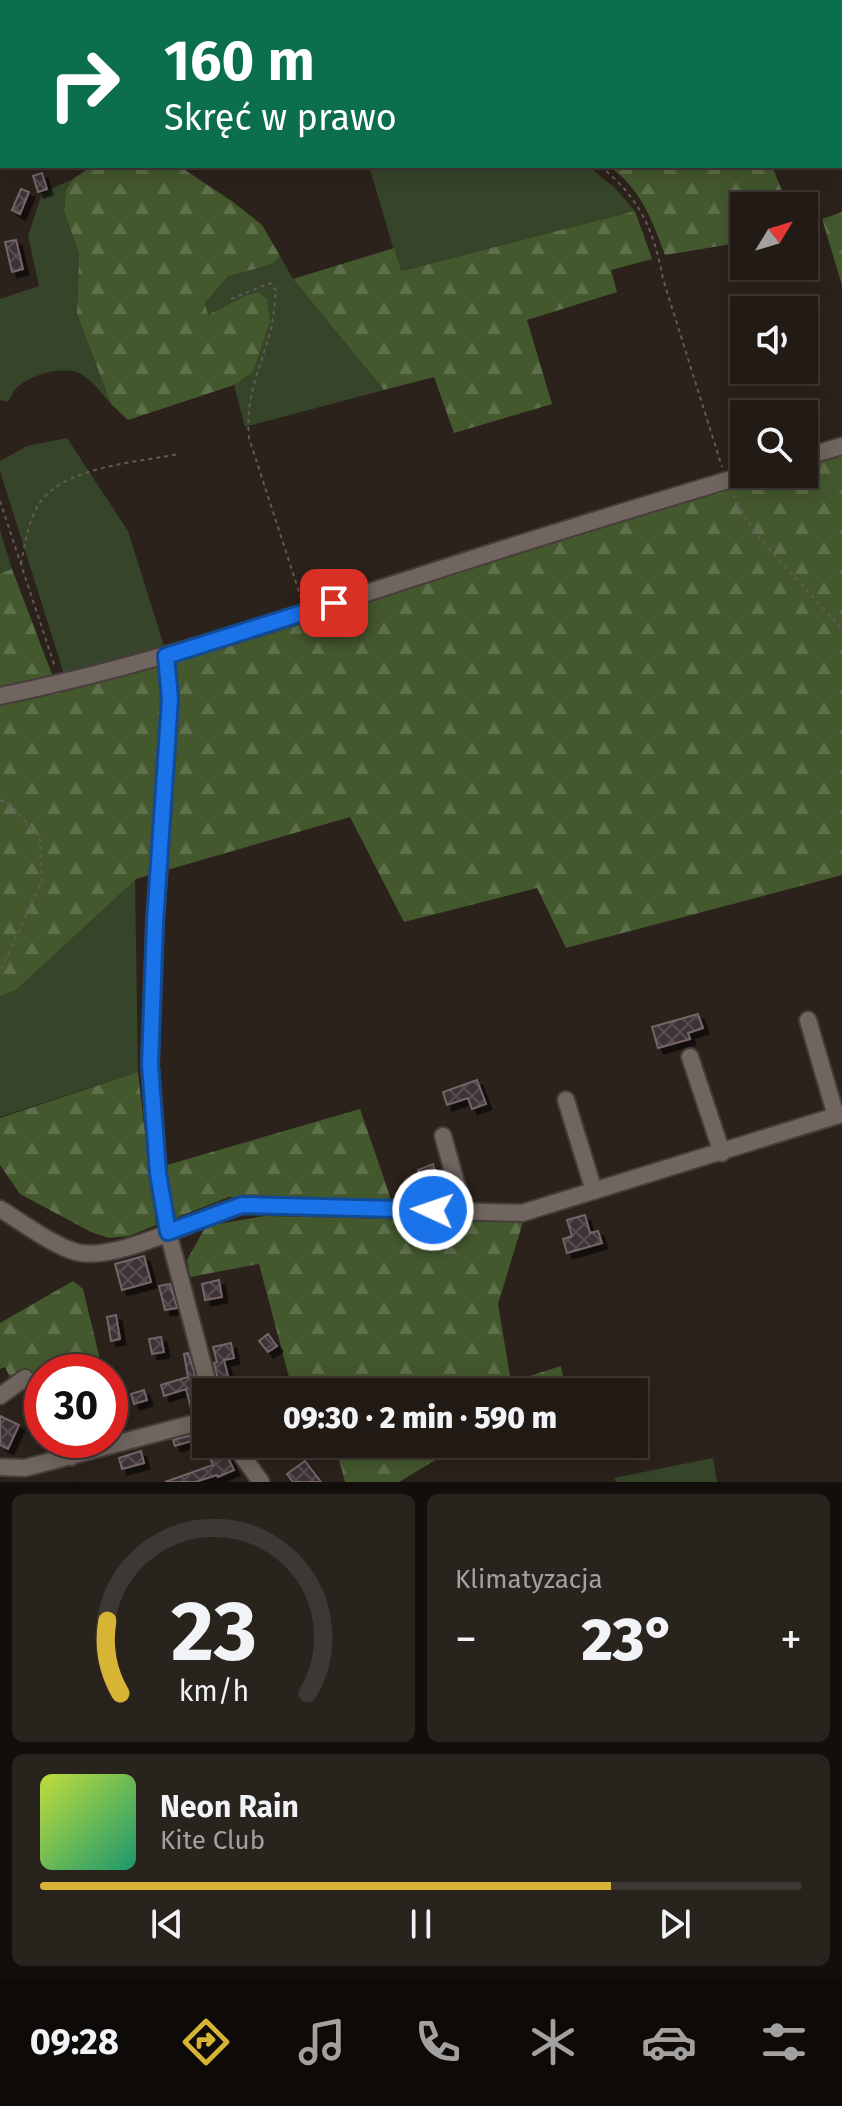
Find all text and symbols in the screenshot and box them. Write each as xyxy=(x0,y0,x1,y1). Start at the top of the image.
text: 160 m xyxy=(164,28,315,95)
icon: right xyxy=(32,32,136,136)
text: Skręć w prawo xyxy=(164,96,397,140)
north arrow xyxy=(730,192,818,280)
map controls xyxy=(730,192,818,488)
button: sound xyxy=(730,296,818,384)
button: search xyxy=(730,400,818,488)
pin xyxy=(300,569,368,637)
icon: arrive xyxy=(312,581,356,625)
position arrow xyxy=(391,1168,475,1252)
speed limit sign: 30 xyxy=(24,1354,128,1458)
text: 09:30 · 2 min · 590 m xyxy=(283,1400,557,1436)
text: Klimatyzacja xyxy=(455,1564,603,1595)
text: 23 xyxy=(171,1582,256,1682)
text: 23° xyxy=(582,1604,675,1676)
text: − xyxy=(455,1613,477,1666)
text: + xyxy=(780,1613,802,1666)
text: km/h xyxy=(178,1674,249,1709)
text: Neon Rain xyxy=(160,1789,299,1825)
text: Kite Club xyxy=(160,1825,265,1856)
icon: previous xyxy=(145,1902,189,1946)
icon: pause xyxy=(399,1902,443,1946)
icon: next xyxy=(653,1902,697,1946)
icon: directions xyxy=(178,2014,234,2070)
icon: music xyxy=(294,2014,350,2070)
icon: phone xyxy=(410,2014,466,2070)
icon: climate xyxy=(525,2014,581,2070)
icon: car xyxy=(641,2014,697,2070)
icon: filters xyxy=(756,2014,812,2070)
text: 09:28 xyxy=(30,2020,119,2064)

